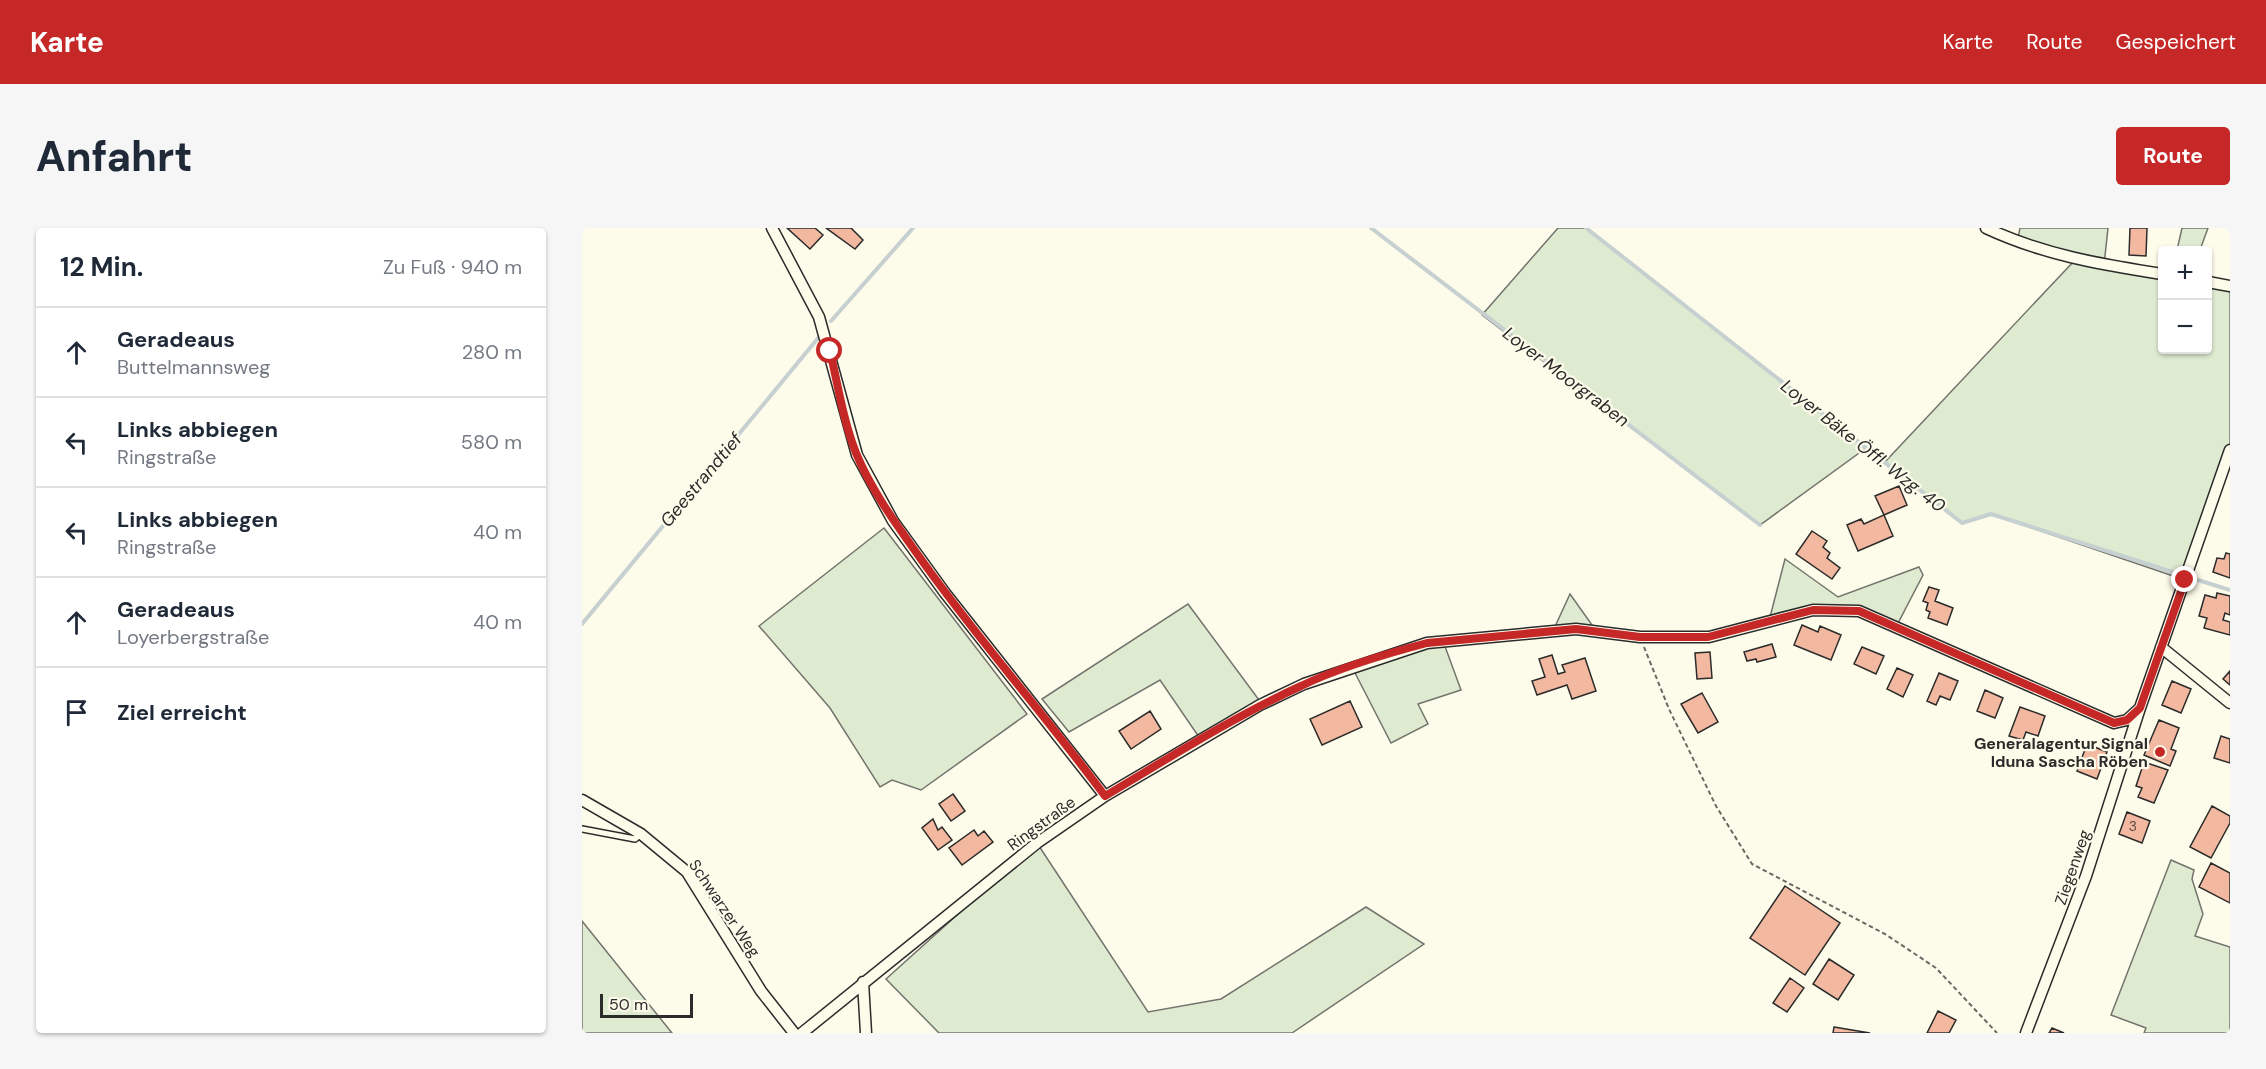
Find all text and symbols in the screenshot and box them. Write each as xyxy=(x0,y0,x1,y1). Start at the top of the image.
text: Karte xyxy=(30,24,104,61)
text: Karte xyxy=(1942,28,1993,56)
text: Route xyxy=(2026,28,2082,56)
text: Gespeichert xyxy=(2115,28,2236,56)
button: Route xyxy=(2116,127,2230,185)
text: Anfahrt xyxy=(36,129,192,184)
map controls xyxy=(2158,246,2212,354)
button: + xyxy=(2158,246,2212,300)
text: 12 Min. xyxy=(60,250,143,284)
text: Zu Fuß · 940 m xyxy=(383,254,522,280)
button: − xyxy=(2158,300,2212,354)
water label: Loyer Moorgraben xyxy=(1498,321,1634,433)
text: Geradeaus xyxy=(117,325,235,354)
icon: ahead xyxy=(60,336,93,369)
route start xyxy=(816,337,842,363)
text: 280 m xyxy=(462,339,522,365)
text: Buttelmannsweg xyxy=(117,354,270,380)
water label: Loyer Bäke Öffl. Wzg. 40 xyxy=(1776,374,1950,518)
text: Links abbiegen xyxy=(117,415,278,444)
icon: left xyxy=(60,426,93,459)
water label: Geestrandtief xyxy=(655,427,748,532)
text: 580 m xyxy=(461,429,522,455)
text: Ringstraße xyxy=(117,444,216,470)
text: Links abbiegen xyxy=(117,505,278,534)
icon: left xyxy=(60,516,93,549)
text: 40 m xyxy=(473,519,522,545)
text: Ringstraße xyxy=(117,534,216,560)
route end xyxy=(2171,566,2197,592)
text: Geradeaus xyxy=(117,595,235,624)
icon: ahead xyxy=(60,606,93,639)
text: 40 m xyxy=(473,609,522,635)
text: Loyerbergstraße xyxy=(117,624,269,650)
icon: arrive xyxy=(60,696,93,729)
text: Ziel erreicht xyxy=(117,698,247,727)
place label: Generalagentur Signal Iduna Sascha Röben xyxy=(1974,733,2148,772)
marker: Generalagentur Signal Iduna Sascha Röben xyxy=(2153,745,2167,759)
street label: Ringstraße xyxy=(1003,792,1080,855)
house number: 3 xyxy=(2129,817,2137,835)
street label: Ziegenweg xyxy=(2050,827,2095,908)
street label: Schwarzer Weg xyxy=(684,855,765,961)
scale bar xyxy=(600,991,693,1018)
text: 50 m xyxy=(609,994,648,1015)

